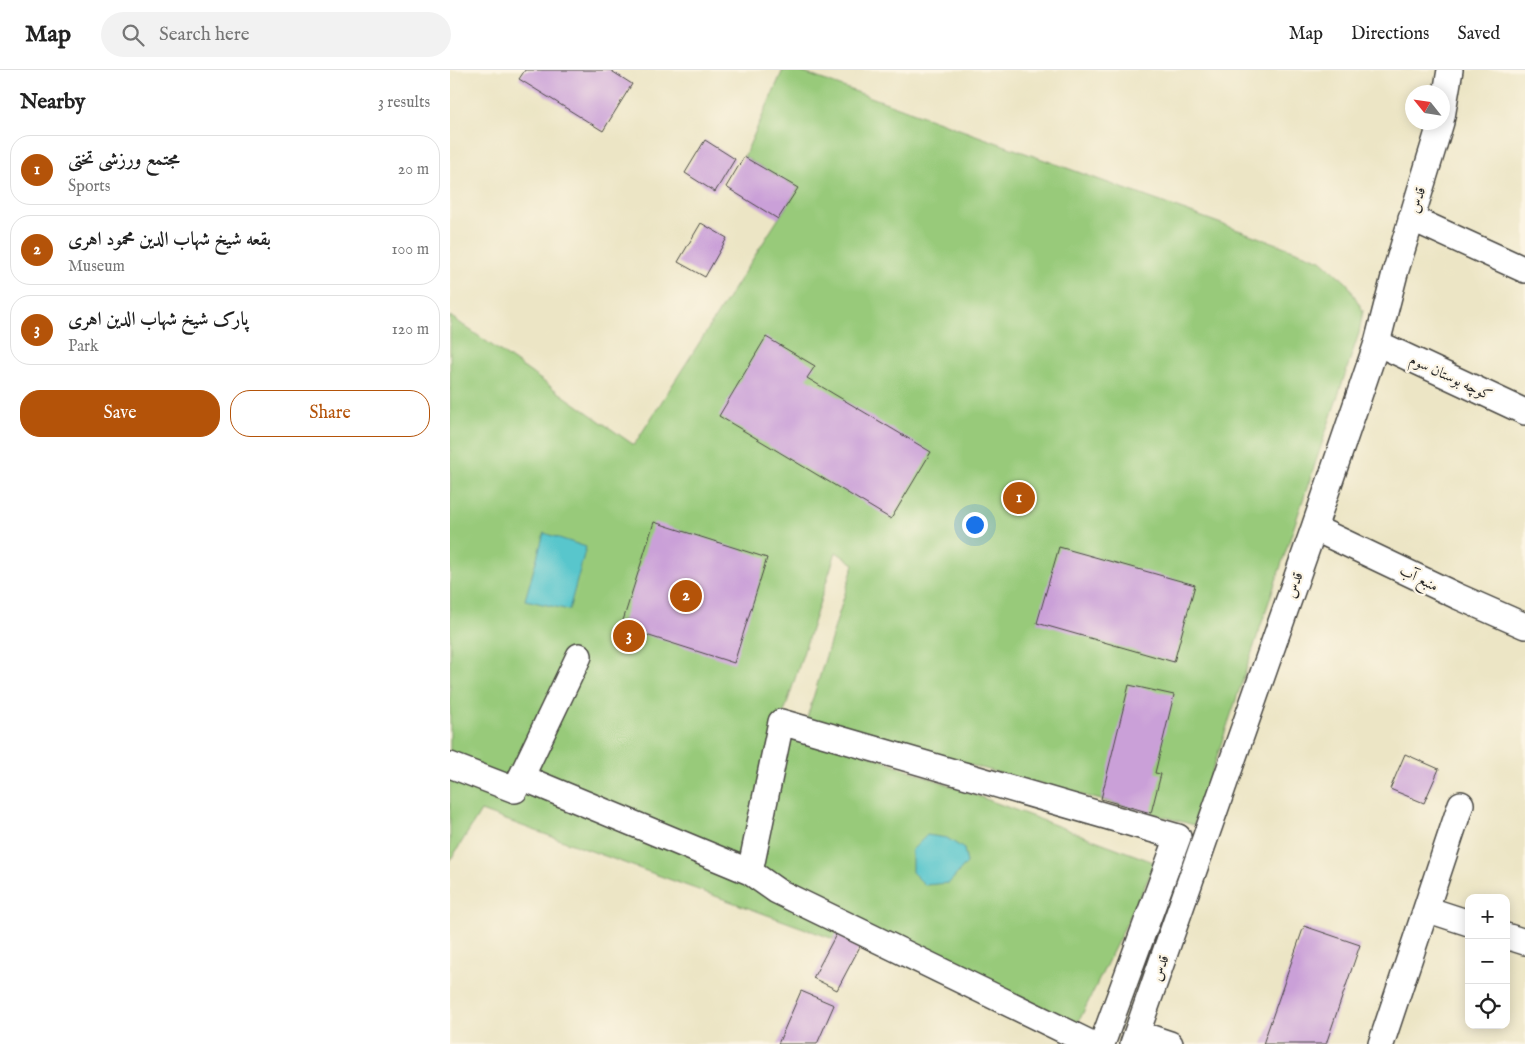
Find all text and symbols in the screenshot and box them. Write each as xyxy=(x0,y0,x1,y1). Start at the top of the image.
search box xyxy=(101,12,451,57)
text: Map xyxy=(25,19,71,50)
icon: search xyxy=(119,21,147,49)
text: Search here xyxy=(159,23,250,47)
text: Map xyxy=(1289,23,1323,46)
text: Directions xyxy=(1351,23,1429,46)
text: Saved xyxy=(1457,23,1500,46)
north arrow xyxy=(1405,85,1450,130)
text: Nearby xyxy=(20,89,85,116)
text: 3 results xyxy=(378,93,430,113)
text: مجتمع ورزشی تختی xyxy=(68,148,180,172)
text: 1 xyxy=(34,160,40,180)
text: 20 m xyxy=(398,160,429,180)
text: Sports xyxy=(68,177,110,197)
street label: قدس xyxy=(1405,185,1430,216)
text: بقعه شیخ شهاب الدین محمود اهرى xyxy=(68,228,271,252)
text: 2 xyxy=(33,240,41,260)
text: 100 m xyxy=(392,240,429,260)
text: Museum xyxy=(68,257,125,277)
text: پارک شیخ شهاب الدین اهری xyxy=(68,308,248,332)
text: 3 xyxy=(34,320,40,340)
text: 120 m xyxy=(392,320,429,340)
text: Park xyxy=(68,337,98,357)
street label: کوچه بوستان سوم xyxy=(1405,350,1495,408)
button: Save xyxy=(20,390,220,437)
button: Share xyxy=(230,390,430,437)
pin: 1 xyxy=(1003,479,1035,517)
your location xyxy=(962,512,988,538)
street label: منبع آب xyxy=(1394,561,1441,600)
street label: قدس xyxy=(1281,570,1308,601)
pin: 2 xyxy=(670,577,702,615)
pin: 3 xyxy=(613,617,645,655)
map controls xyxy=(1465,894,1510,1029)
button: + xyxy=(1465,894,1510,939)
button: − xyxy=(1465,939,1510,984)
street label: قدس xyxy=(1147,953,1174,984)
button: locate xyxy=(1465,984,1510,1029)

